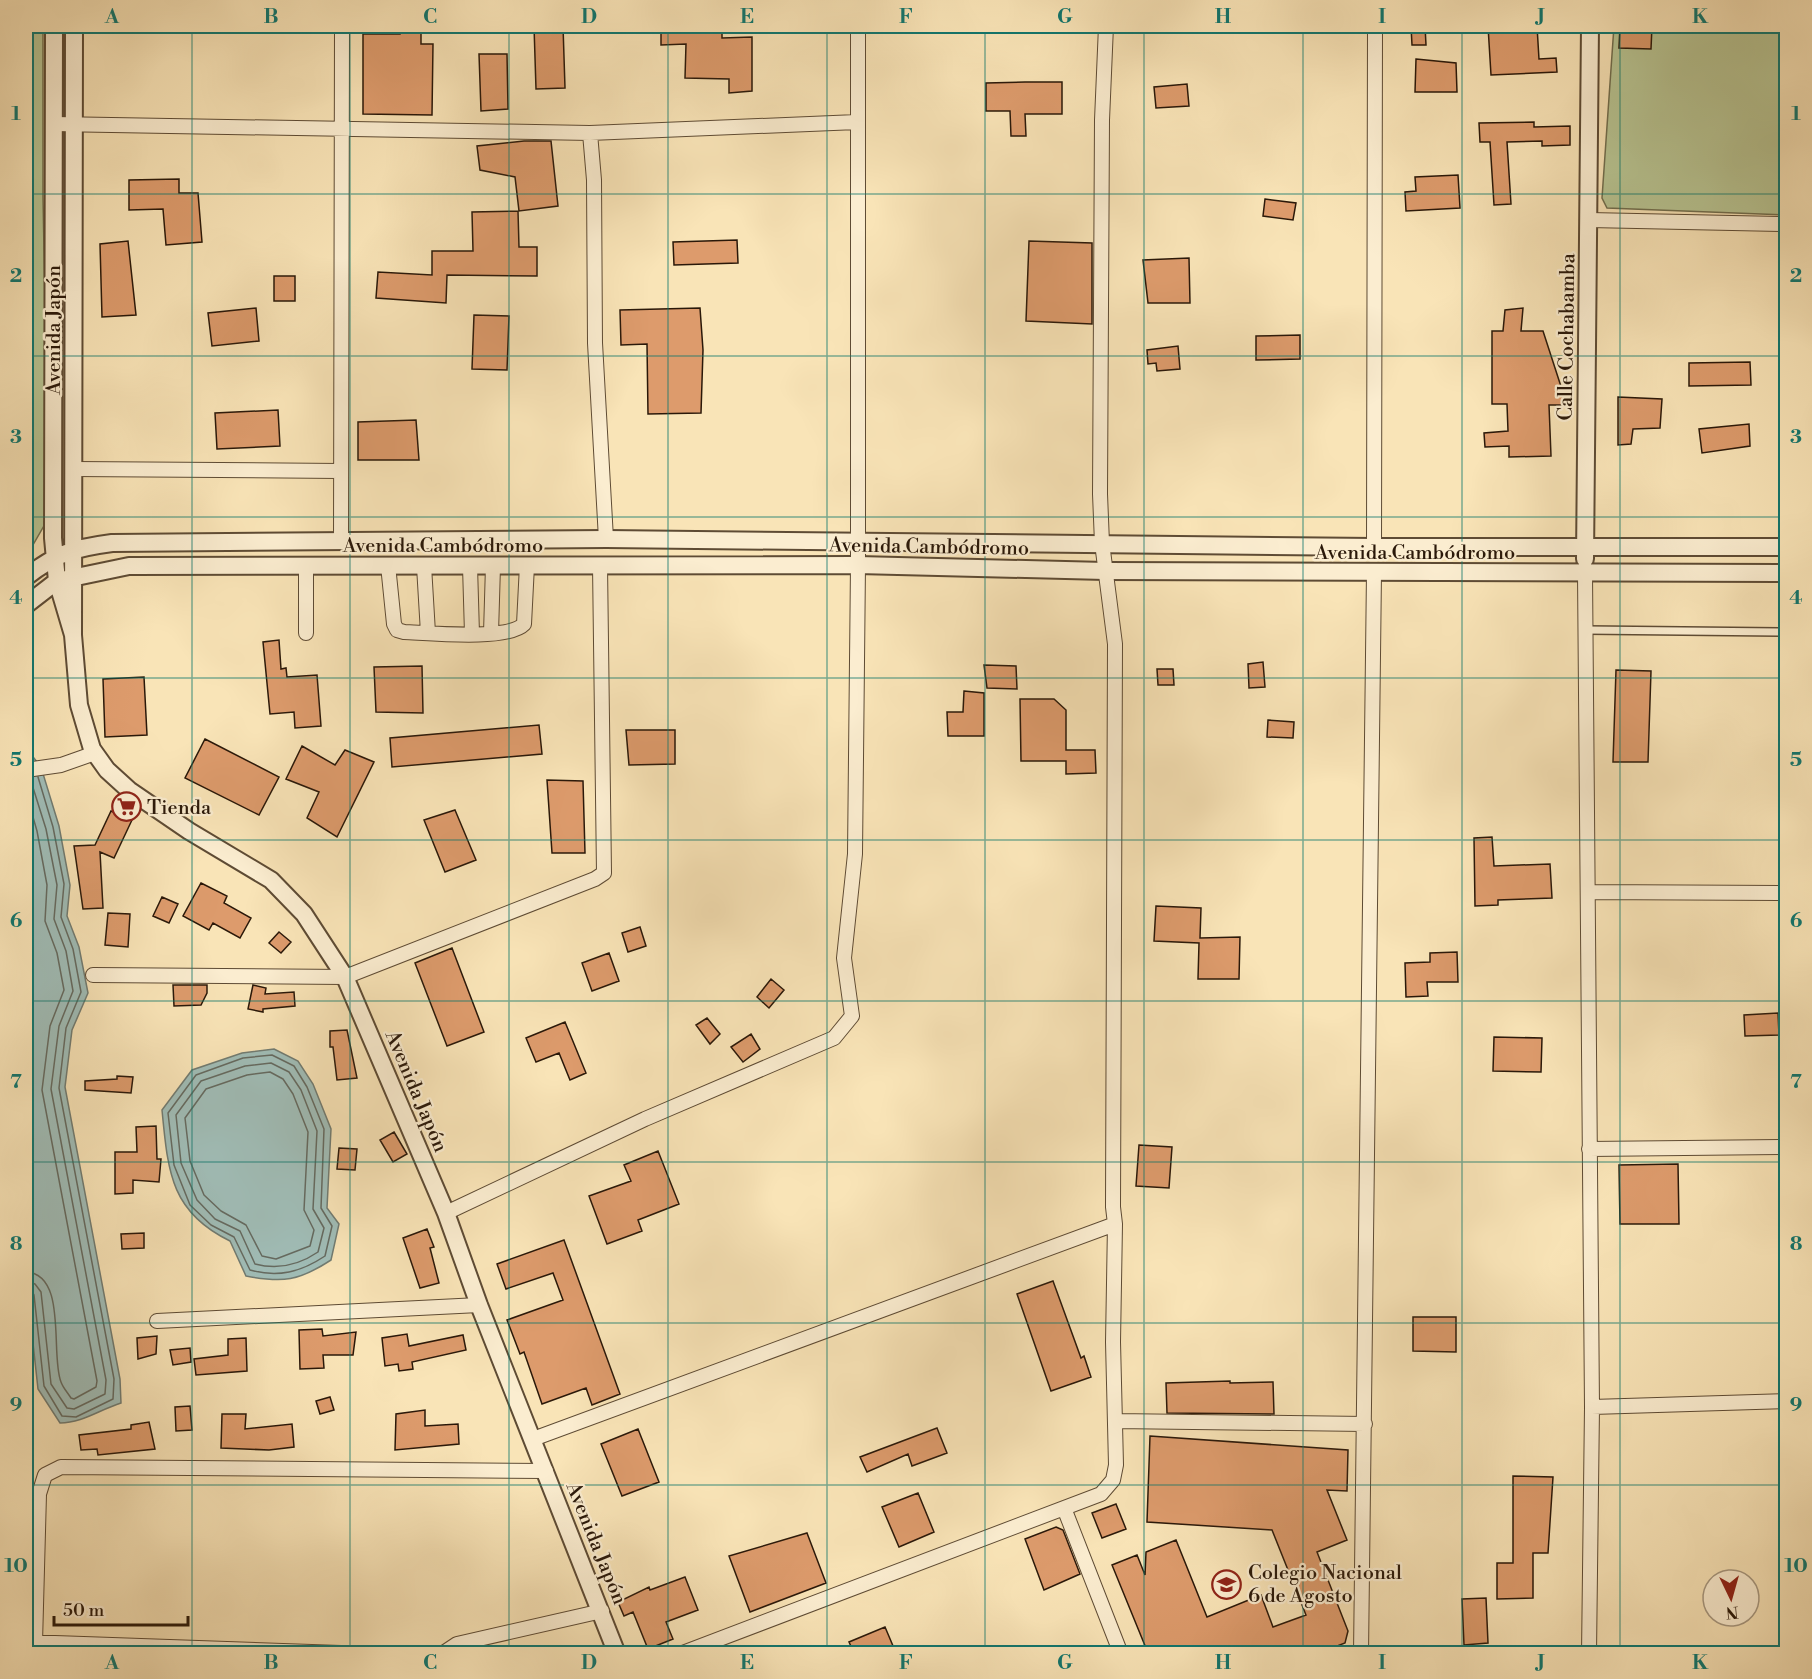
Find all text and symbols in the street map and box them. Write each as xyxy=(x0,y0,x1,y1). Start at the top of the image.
text: A xyxy=(104,5,120,30)
text: B xyxy=(263,5,279,30)
text: C xyxy=(423,5,437,30)
text: D xyxy=(581,5,597,30)
text: E xyxy=(740,5,754,30)
text: F xyxy=(899,5,913,30)
text: G xyxy=(1057,5,1073,30)
text: H xyxy=(1215,5,1232,30)
text: I xyxy=(1378,5,1386,30)
text: J xyxy=(1534,5,1545,30)
text: K xyxy=(1692,5,1709,30)
text: 1 xyxy=(11,102,21,127)
text: 1 xyxy=(1791,102,1801,127)
street label: Calle Cochabamba xyxy=(1554,252,1581,421)
text: 2 xyxy=(10,264,22,289)
text: 2 xyxy=(1790,264,1802,289)
street label: Avenida Japón xyxy=(42,265,67,396)
text: 3 xyxy=(10,425,22,450)
text: 3 xyxy=(1790,425,1802,450)
street label: Avenida Cambódromo xyxy=(828,533,1029,562)
street label: Avenida Cambódromo xyxy=(342,534,543,559)
street label: Avenida Cambódromo xyxy=(1314,541,1515,566)
text: 4 xyxy=(9,586,23,611)
text: 4 xyxy=(1789,586,1803,611)
text: 5 xyxy=(10,748,22,773)
text: 5 xyxy=(1790,748,1802,773)
supermarket icon: Tienda xyxy=(110,791,142,823)
place label: Tienda xyxy=(147,796,212,821)
text: 6 xyxy=(10,909,23,934)
text: 6 xyxy=(1790,909,1803,934)
street label: Avenida Japón xyxy=(378,1026,453,1156)
text: 7 xyxy=(10,1070,22,1095)
text: 7 xyxy=(1790,1070,1802,1095)
text: 8 xyxy=(10,1232,23,1257)
text: 8 xyxy=(1790,1232,1803,1257)
text: 9 xyxy=(10,1393,22,1418)
text: 9 xyxy=(1790,1393,1802,1418)
street label: Avenida Japón xyxy=(559,1478,632,1609)
text: 10 xyxy=(4,1554,28,1579)
text: 10 xyxy=(1784,1554,1808,1579)
place label: Colegio Nacional 6 de Agosto xyxy=(1248,1561,1402,1609)
school or university icon: Colegio Nacional 6 de Agosto xyxy=(1211,1568,1243,1600)
north arrow xyxy=(1701,1568,1761,1628)
scale bar xyxy=(54,1589,188,1627)
text: 50 m xyxy=(63,1599,105,1622)
text: N xyxy=(1725,1601,1739,1622)
text: A xyxy=(104,1651,120,1676)
text: B xyxy=(263,1651,279,1676)
text: C xyxy=(423,1651,437,1676)
text: D xyxy=(581,1651,597,1676)
text: E xyxy=(740,1651,754,1676)
text: F xyxy=(899,1651,913,1676)
text: G xyxy=(1057,1651,1073,1676)
text: H xyxy=(1215,1651,1232,1676)
text: I xyxy=(1378,1651,1386,1676)
text: J xyxy=(1534,1651,1545,1676)
text: K xyxy=(1692,1651,1709,1676)

